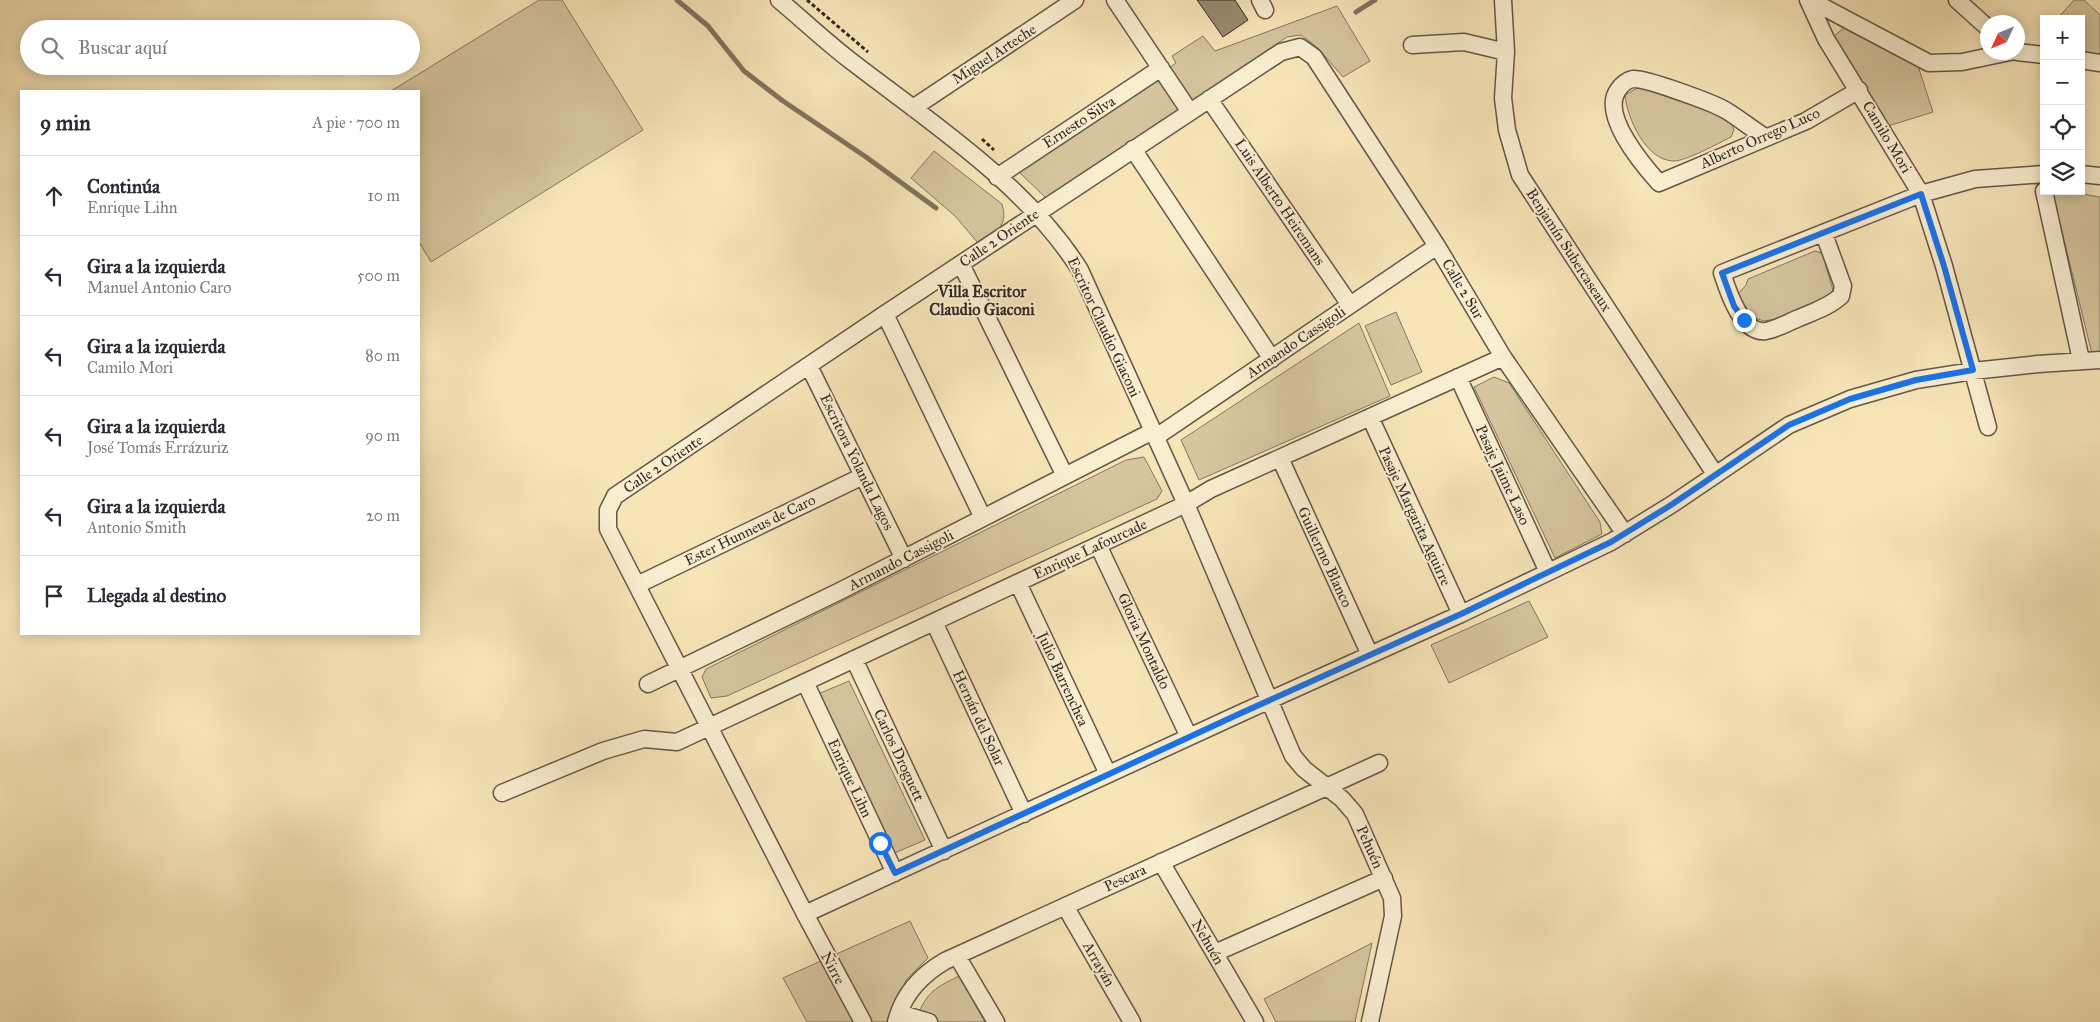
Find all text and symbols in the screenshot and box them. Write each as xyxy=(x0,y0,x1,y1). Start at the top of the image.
north arrow xyxy=(1980,15,2025,60)
map controls xyxy=(2040,15,2085,195)
button: + xyxy=(2040,15,2085,60)
search box xyxy=(20,20,420,75)
street label: Miguel Arteche xyxy=(949,20,1039,88)
icon: search xyxy=(38,34,66,62)
text: Buscar aquí xyxy=(78,36,167,59)
button: − xyxy=(2040,60,2085,105)
street label: Ernesto Silva xyxy=(1039,92,1119,152)
street label: Camilo Mori xyxy=(1858,98,1916,176)
street label: Alberto Orrego Luco xyxy=(1696,103,1823,173)
button: locate xyxy=(2040,105,2085,150)
text: 9 min xyxy=(40,110,91,136)
text: A pie · 700 m xyxy=(312,113,400,132)
street label: Luis Alberto Heiremans xyxy=(1231,135,1329,269)
button: layers xyxy=(2040,150,2085,195)
text: Continúa xyxy=(87,175,160,198)
icon: ahead xyxy=(40,182,68,210)
street label: Benjamín Subercaseaux xyxy=(1522,185,1616,315)
text: 10 m xyxy=(368,186,400,205)
text: Enrique Lihn xyxy=(87,198,177,217)
street label: Calle 2 Oriente xyxy=(956,205,1042,271)
street label: Escritor Claudio Giaconi xyxy=(1064,254,1144,400)
text: Gira a la izquierda xyxy=(87,255,226,278)
street label: Calle 2 Sur xyxy=(1438,256,1488,323)
icon: left xyxy=(40,262,68,290)
text: 500 m xyxy=(357,266,400,285)
text: Manuel Antonio Caro xyxy=(87,278,231,297)
district label: Villa Escritor Claudio Giaconi xyxy=(929,282,1035,319)
street label: Armando Cassigoli xyxy=(1242,302,1349,382)
route end xyxy=(1733,309,1756,332)
text: Gira a la izquierda xyxy=(87,335,226,358)
icon: left xyxy=(40,342,68,370)
text: 80 m xyxy=(365,346,400,365)
text: Camilo Mori xyxy=(87,358,173,377)
street label: Escritora Yolanda Lagos xyxy=(816,391,898,533)
text: Gira a la izquierda xyxy=(87,415,226,438)
icon: left xyxy=(40,422,68,450)
street label: Pasaje Jaime Laso xyxy=(1471,422,1534,529)
text: 90 m xyxy=(365,426,400,445)
street label: Calle 2 Oriente xyxy=(620,431,706,497)
text: José Tomás Errázuriz xyxy=(87,438,228,457)
street label: Pasaje Margarita Aguirre xyxy=(1375,443,1455,589)
street label: Ester Hunneus de Caro xyxy=(682,490,819,570)
text: Gira a la izquierda xyxy=(87,495,226,518)
icon: left xyxy=(40,502,68,530)
street label: Guillermo Blanco xyxy=(1294,504,1356,610)
text: 20 m xyxy=(366,506,400,525)
street label: Enrique Lafourcade xyxy=(1030,515,1150,584)
text: Antonio Smith xyxy=(87,518,186,537)
street label: Armando Cassigoli xyxy=(845,526,957,595)
icon: arrive xyxy=(40,582,68,610)
text: Llegada al destino xyxy=(87,584,226,607)
street label: Gloria Montaldo xyxy=(1114,590,1174,692)
street label: Julio Barrenchea xyxy=(1032,627,1093,730)
street label: Hernán del Solar xyxy=(949,667,1009,769)
street label: Carlos Droguett xyxy=(870,706,928,805)
street label: Enrique Lihn xyxy=(823,736,876,821)
street label: Pehuén xyxy=(1353,823,1387,871)
route start xyxy=(869,832,892,855)
street label: Pescara xyxy=(1101,860,1150,896)
street label: Nehuén xyxy=(1188,916,1228,968)
street label: Arrayán xyxy=(1078,937,1119,990)
street label: Ñirre xyxy=(817,949,849,987)

